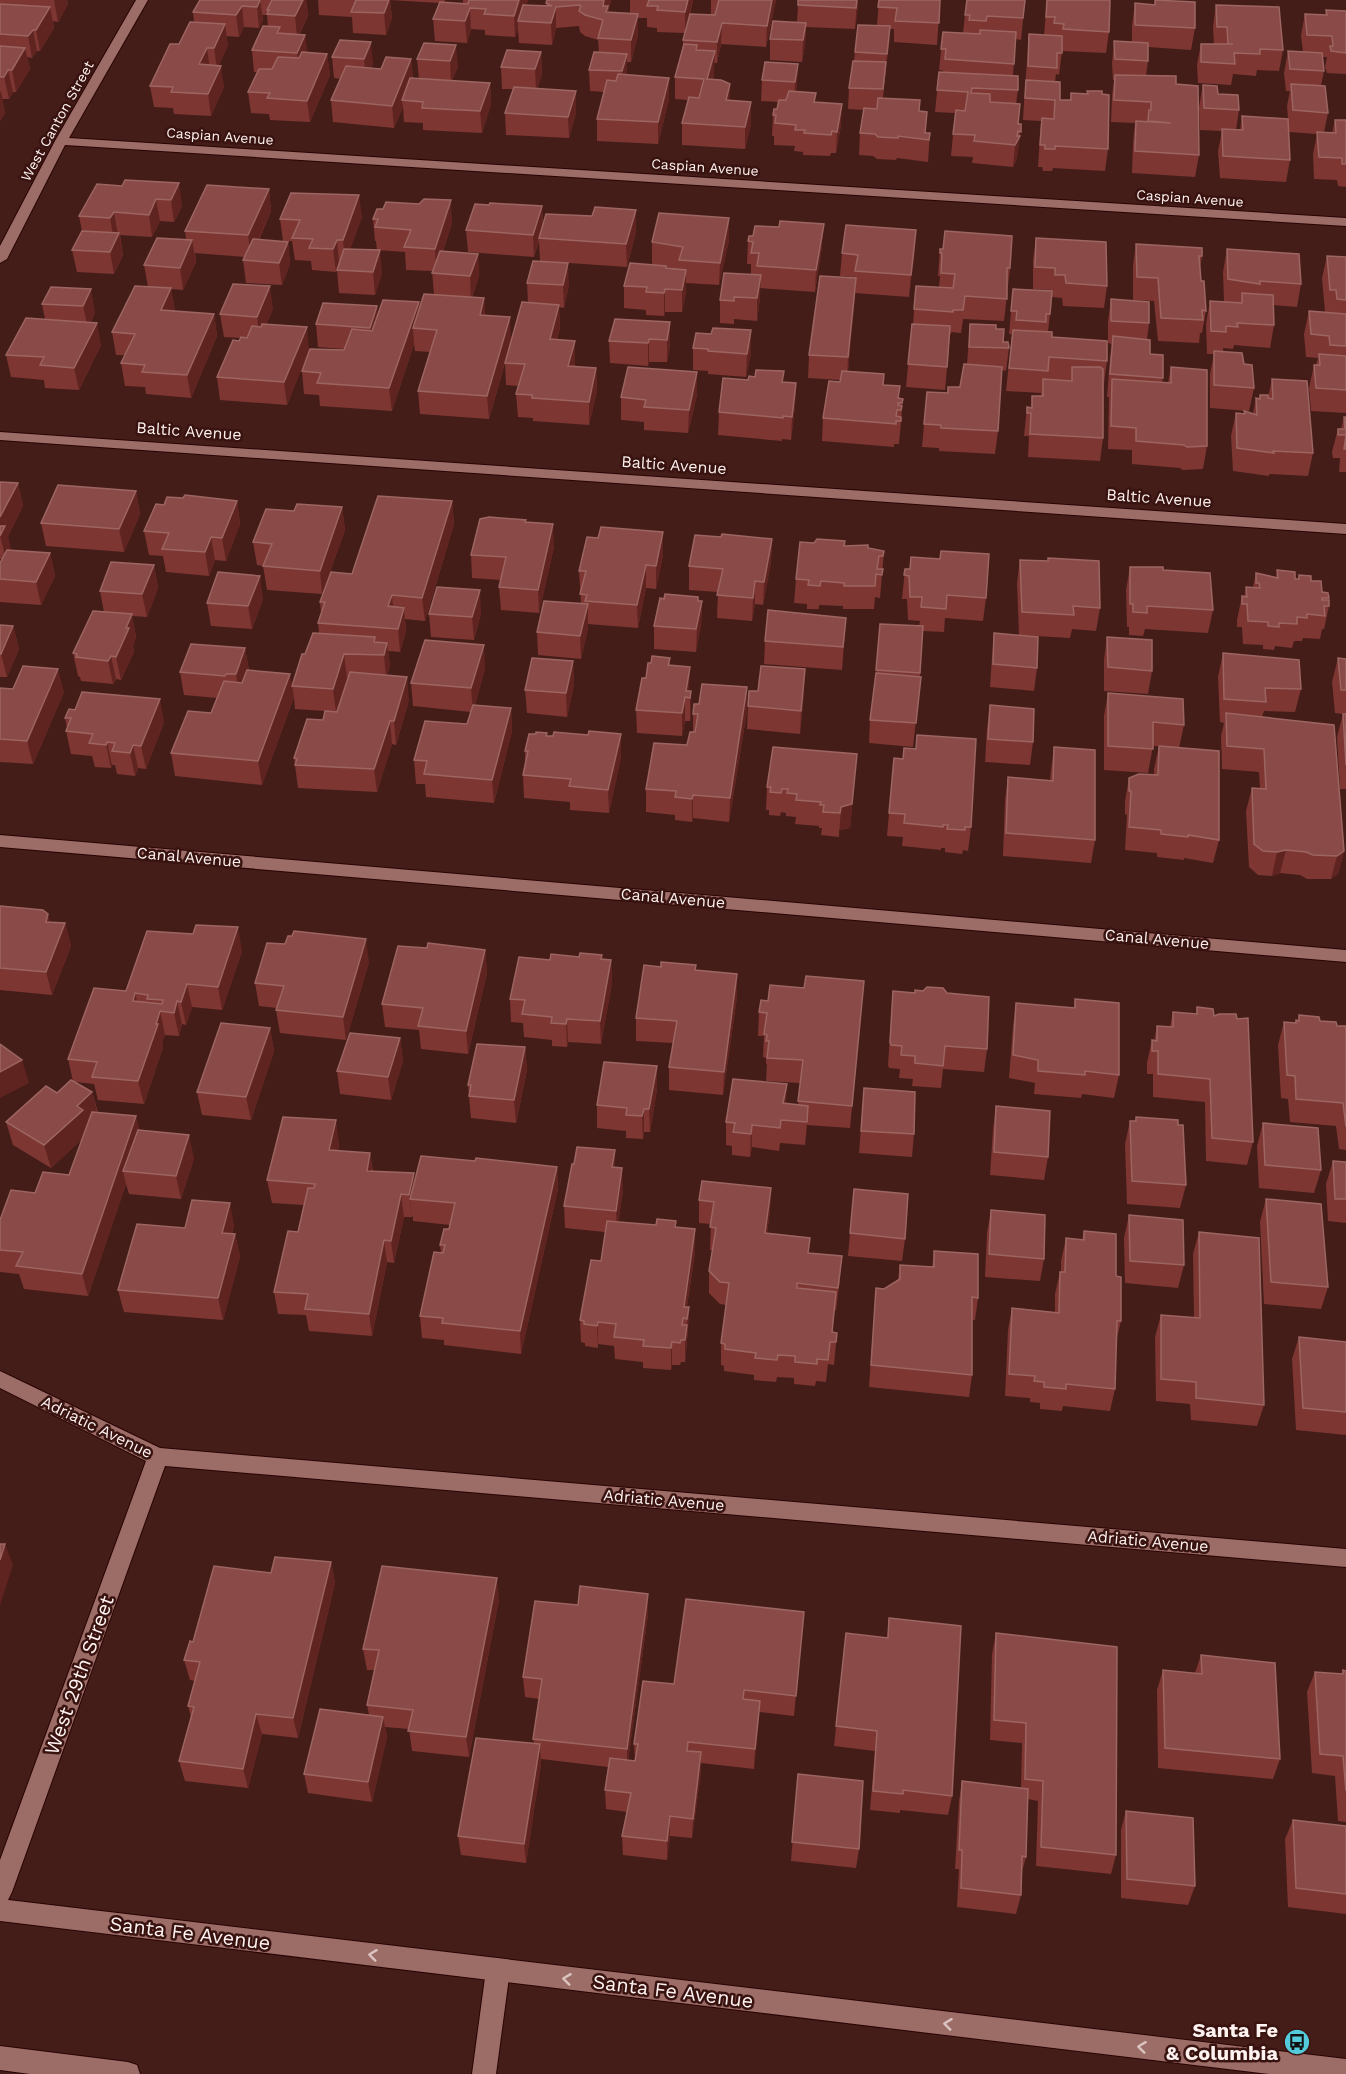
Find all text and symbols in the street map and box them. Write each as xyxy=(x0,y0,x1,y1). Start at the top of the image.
street label: West Canton Street xyxy=(17,58,97,184)
street label: Caspian Avenue xyxy=(166,124,274,148)
street label: Caspian Avenue xyxy=(651,155,759,179)
street label: Caspian Avenue xyxy=(1136,186,1244,210)
street label: Baltic Avenue xyxy=(136,418,242,444)
street label: Baltic Avenue xyxy=(621,452,727,478)
street label: Baltic Avenue xyxy=(1106,485,1212,511)
street label: Canal Avenue xyxy=(136,843,242,871)
street label: Canal Avenue xyxy=(620,884,726,912)
street label: Canal Avenue xyxy=(1104,925,1210,953)
street label: Adriatic Avenue xyxy=(38,1392,156,1462)
street label: Adriatic Avenue xyxy=(603,1485,725,1515)
street label: Adriatic Avenue xyxy=(1087,1526,1209,1556)
street label: West 29th Street xyxy=(39,1592,119,1758)
street label: Santa Fe Avenue xyxy=(108,1911,272,1955)
one-way arrow xyxy=(369,1950,378,1962)
street label: Santa Fe Avenue xyxy=(591,1969,755,2013)
one-way arrow xyxy=(562,1973,572,1985)
one-way arrow xyxy=(944,2018,953,2031)
place label: Santa Fe & Columbia xyxy=(1166,2018,1278,2065)
bus stop icon: Santa Fe & Columbia xyxy=(1282,2027,1312,2057)
one-way arrow xyxy=(1137,2041,1146,2054)

